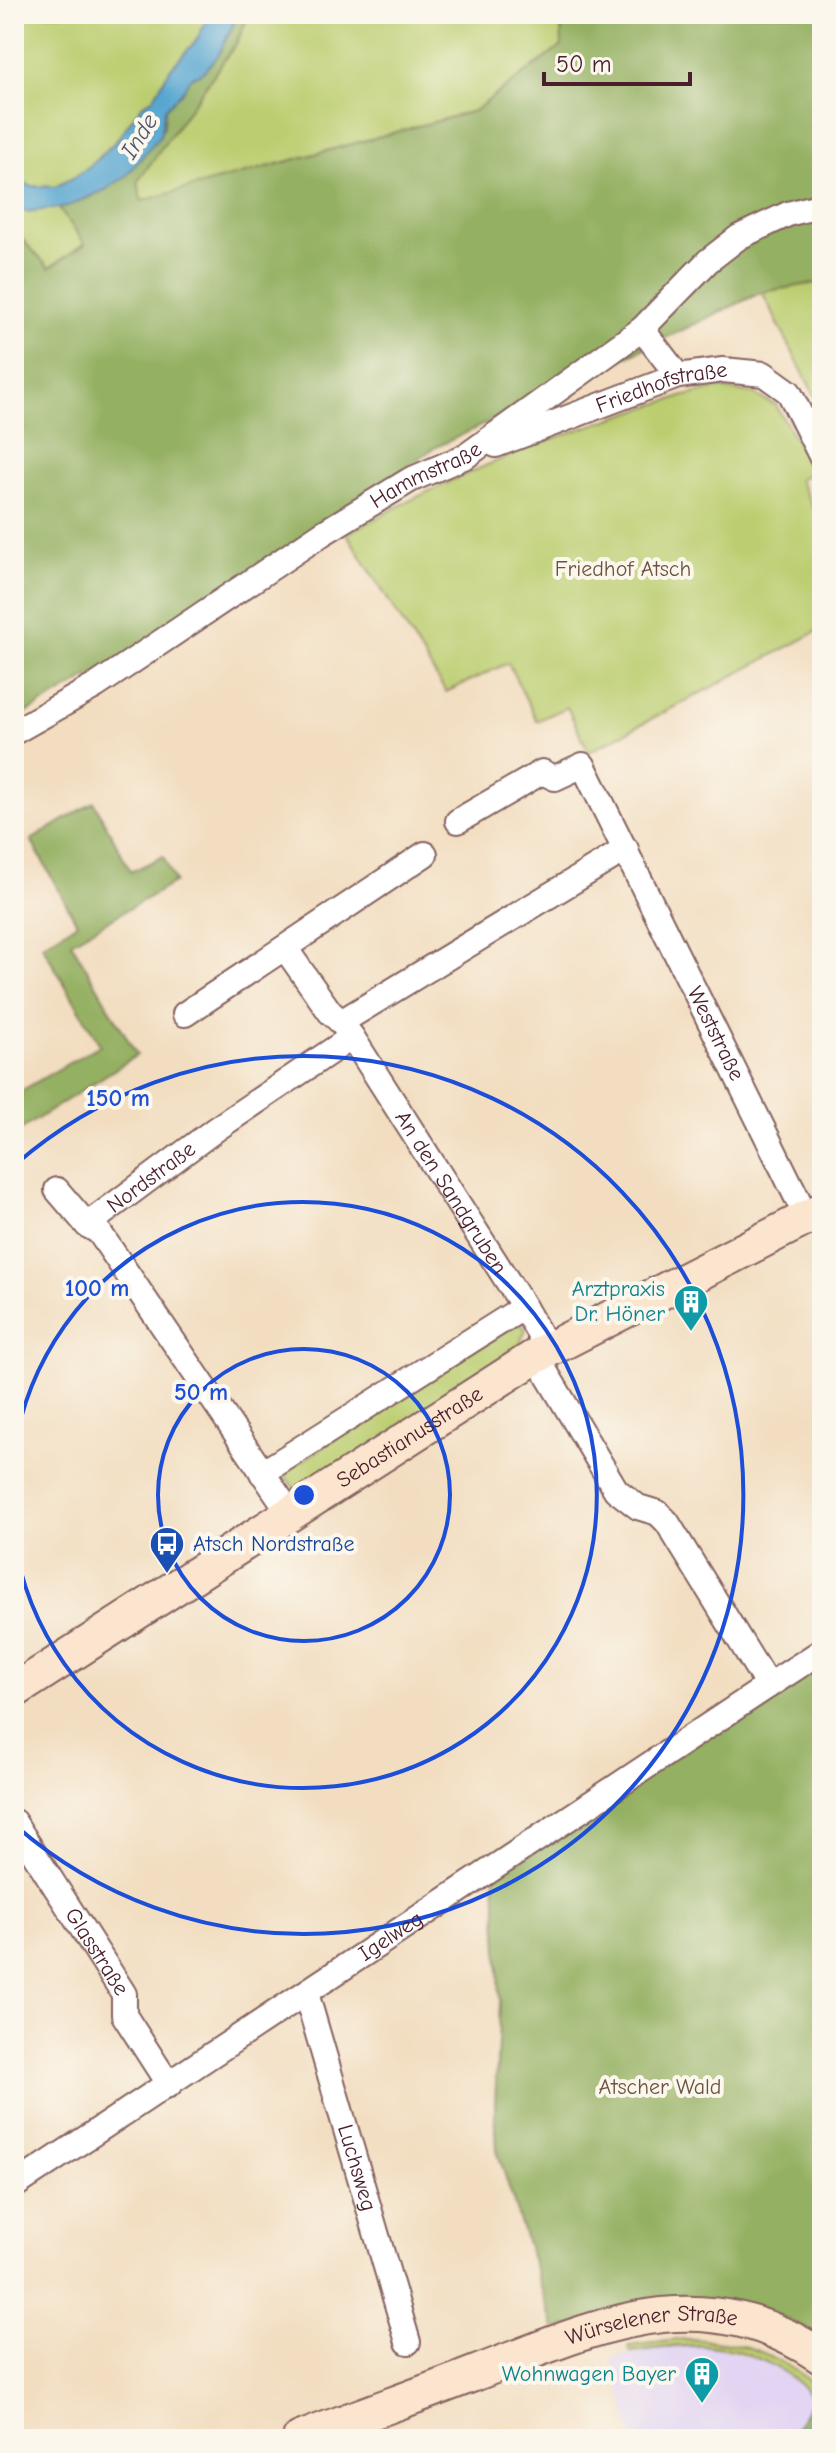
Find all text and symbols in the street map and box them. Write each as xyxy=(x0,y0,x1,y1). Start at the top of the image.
scale bar xyxy=(544,36,690,86)
text: 50 m xyxy=(556,50,612,78)
water label: Inde xyxy=(114,108,163,164)
street label: Friedhofstraße xyxy=(592,357,729,419)
street label: Hammstraße xyxy=(365,436,487,514)
park label: Friedhof Atsch xyxy=(555,556,691,582)
street label: Weststraße xyxy=(682,982,750,1085)
text: 150 m xyxy=(86,1084,150,1112)
street label: An den Sandgruben xyxy=(389,1106,513,1279)
street label: Nordstraße xyxy=(102,1136,201,1219)
text: 100 m xyxy=(65,1274,129,1302)
place label: Arztpraxis Dr. Höner xyxy=(572,1276,665,1327)
building icon: Arztpraxis Dr. Höner xyxy=(672,1283,710,1333)
text: 50 m xyxy=(174,1378,228,1406)
street label: Sebastianusstraße xyxy=(332,1381,487,1494)
centre of rings xyxy=(290,1481,318,1509)
bus stop icon: Atsch Nordstraße xyxy=(148,1525,186,1575)
place label: Atsch Nordstraße xyxy=(193,1531,354,1557)
street label: Glasstraße xyxy=(59,1903,135,2000)
street label: Igelweg xyxy=(354,1906,428,1967)
park label: Atscher Wald xyxy=(598,2074,722,2100)
street label: Luchsweg xyxy=(332,2121,382,2214)
street label: Würselener Straße xyxy=(562,2301,740,2351)
building icon: Wohnwagen Bayer xyxy=(683,2355,721,2405)
place label: Wohnwagen Bayer xyxy=(502,2361,676,2387)

